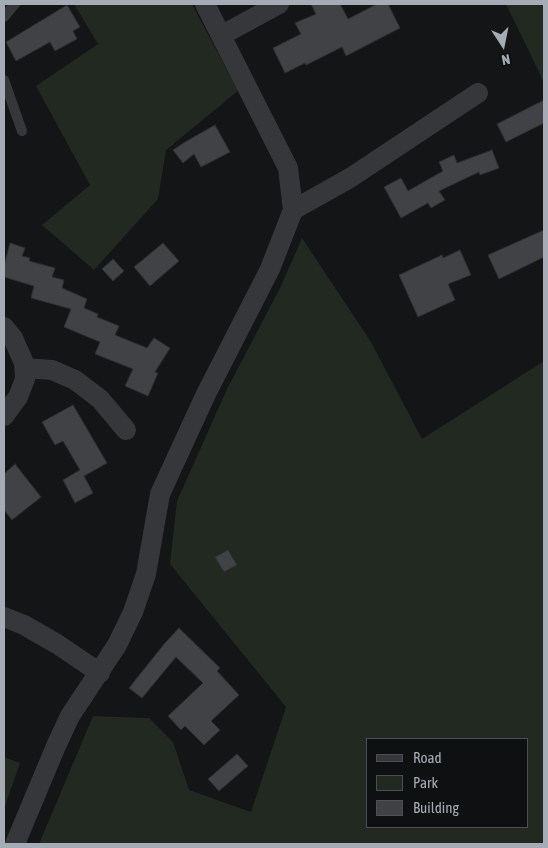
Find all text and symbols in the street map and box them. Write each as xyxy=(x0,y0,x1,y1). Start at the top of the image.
north arrow xyxy=(478,20,528,70)
text: N xyxy=(500,51,511,68)
legend xyxy=(366,738,528,828)
text: Road xyxy=(413,749,442,766)
text: Park xyxy=(413,774,438,791)
text: Building xyxy=(413,799,459,816)

